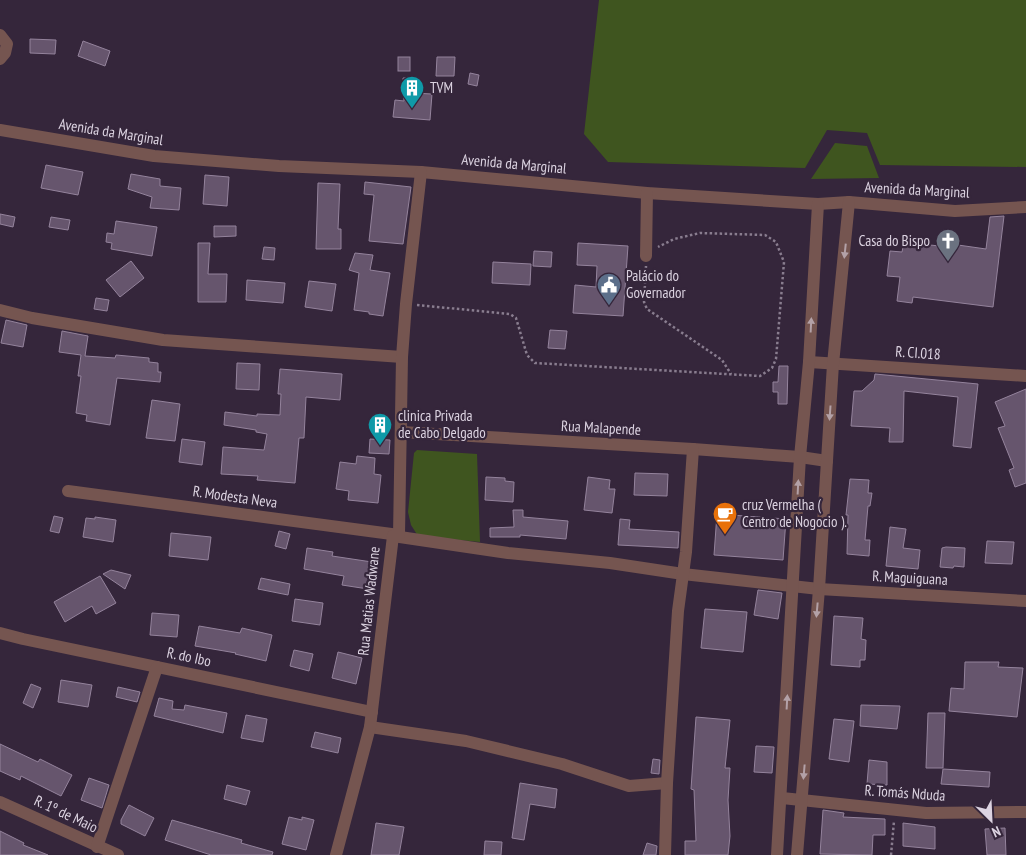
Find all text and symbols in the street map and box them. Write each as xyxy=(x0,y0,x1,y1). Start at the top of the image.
building icon: TVM xyxy=(399,75,425,109)
place label: TVM xyxy=(430,78,453,97)
street label: Avenida da Marginal xyxy=(58,114,165,149)
street label: Avenida da Marginal xyxy=(461,149,568,178)
street label: Avenida da Marginal xyxy=(864,177,971,202)
church icon: Casa do Bispo xyxy=(935,228,961,262)
place label: Casa do Bispo xyxy=(859,231,930,250)
one-way arrow xyxy=(840,243,848,259)
place label: Palácio do Governador xyxy=(626,266,686,302)
public building icon: Palácio do Governador xyxy=(596,272,622,306)
one-way arrow xyxy=(807,317,815,333)
street label: R. CI.018 xyxy=(895,341,941,364)
one-way arrow xyxy=(826,405,834,421)
place label: clinica Privada de Cabo Delgado xyxy=(398,406,486,442)
building icon: clinica Privada de Cabo Delgado xyxy=(367,412,393,446)
street label: Rua Malapende xyxy=(561,416,641,439)
one-way arrow xyxy=(795,479,803,495)
street label: R. Modesta Neva xyxy=(192,481,278,512)
place label: cruz Vermelha ( Centro de Nogocio ). xyxy=(742,495,847,531)
cafe icon: cruz Vermelha ( Centro de Nogocio ). xyxy=(712,501,738,535)
street label: Rua Matias Wadwane xyxy=(353,545,384,656)
street label: R. Maguiguana xyxy=(872,566,948,589)
one-way arrow xyxy=(813,602,821,618)
street label: R. do Ibo xyxy=(165,643,213,670)
one-way arrow xyxy=(783,693,791,709)
one-way arrow xyxy=(800,764,808,780)
street label: R. Tomás Nduda xyxy=(864,780,946,805)
street label: R. 1º de Maio xyxy=(31,791,101,837)
north arrow xyxy=(966,795,1016,845)
text: N xyxy=(989,822,1003,842)

